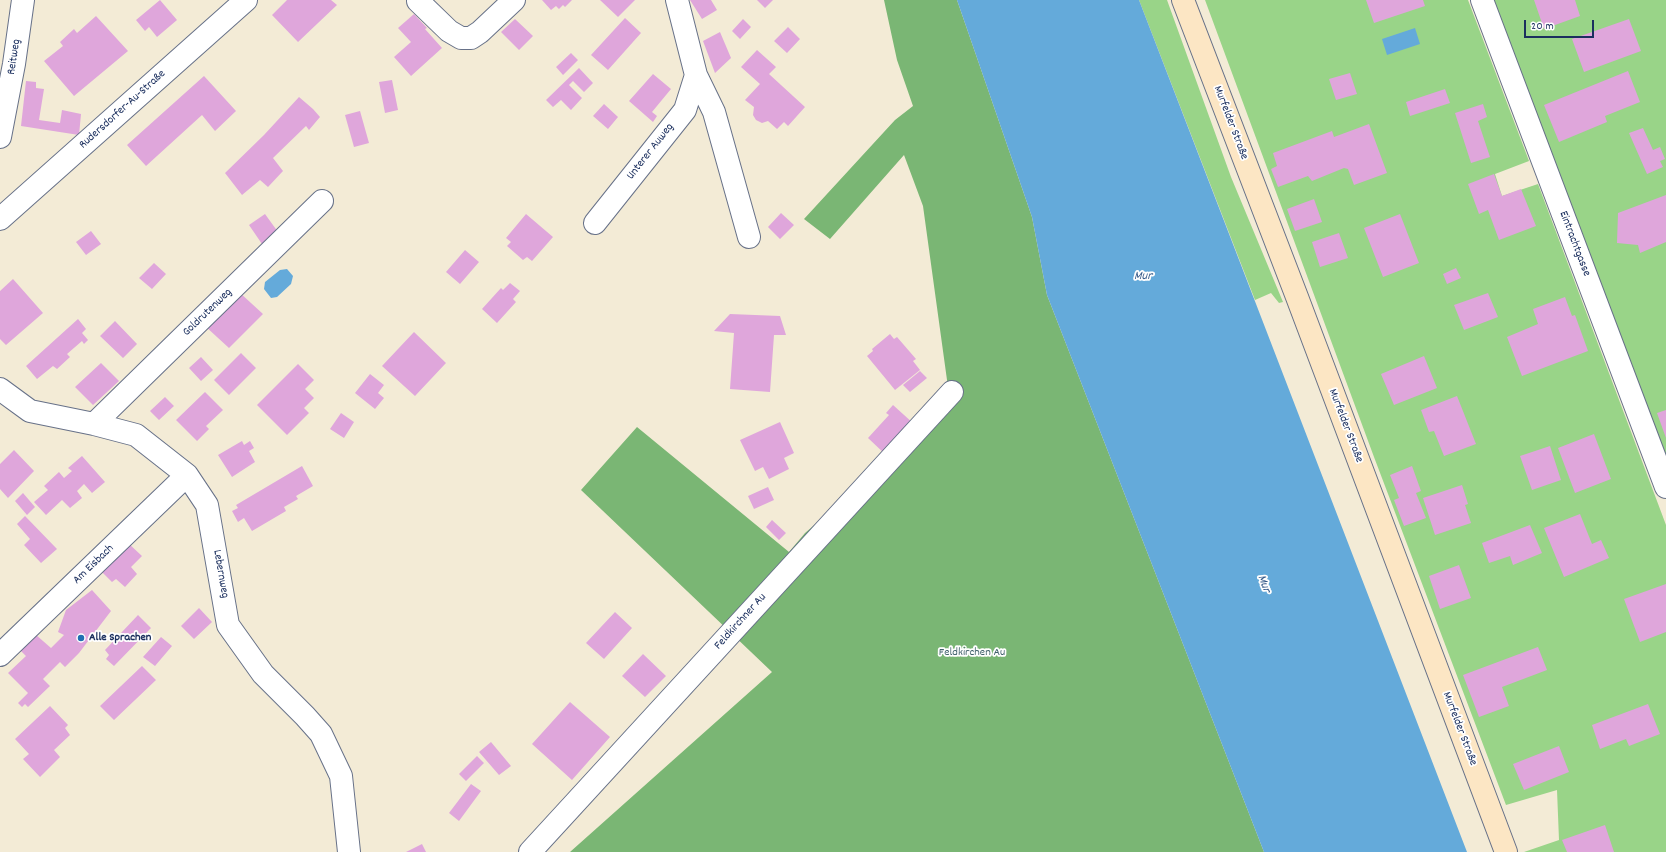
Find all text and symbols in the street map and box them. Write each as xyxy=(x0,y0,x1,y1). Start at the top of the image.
scale bar xyxy=(1526,12,1596,38)
text: 20 m xyxy=(1531,18,1554,35)
street label: Reitweg xyxy=(5,38,25,76)
street label: Rudersdorfer-Au-Straße xyxy=(77,67,169,153)
street label: Murfelder Straße xyxy=(1209,84,1251,162)
street label: Unterer Auweg xyxy=(624,121,678,183)
street label: Eintrachtgasse xyxy=(1555,209,1593,279)
water label: Mur xyxy=(1134,269,1152,285)
street label: Goldrutenweg xyxy=(180,286,236,340)
street label: Murfelder Straße xyxy=(1324,387,1366,465)
street label: Am Eisbach xyxy=(71,542,117,588)
street label: Lebernweg xyxy=(209,549,231,599)
water label: Mur xyxy=(1253,573,1273,595)
street label: Feldkirchner Au xyxy=(712,591,770,653)
place label: Alle Sprachen xyxy=(89,631,151,645)
marker: Alle Sprachen xyxy=(76,633,86,643)
park label: Feldkirchen Au xyxy=(939,646,1005,660)
street label: Murfelder Straße xyxy=(1438,690,1480,768)

